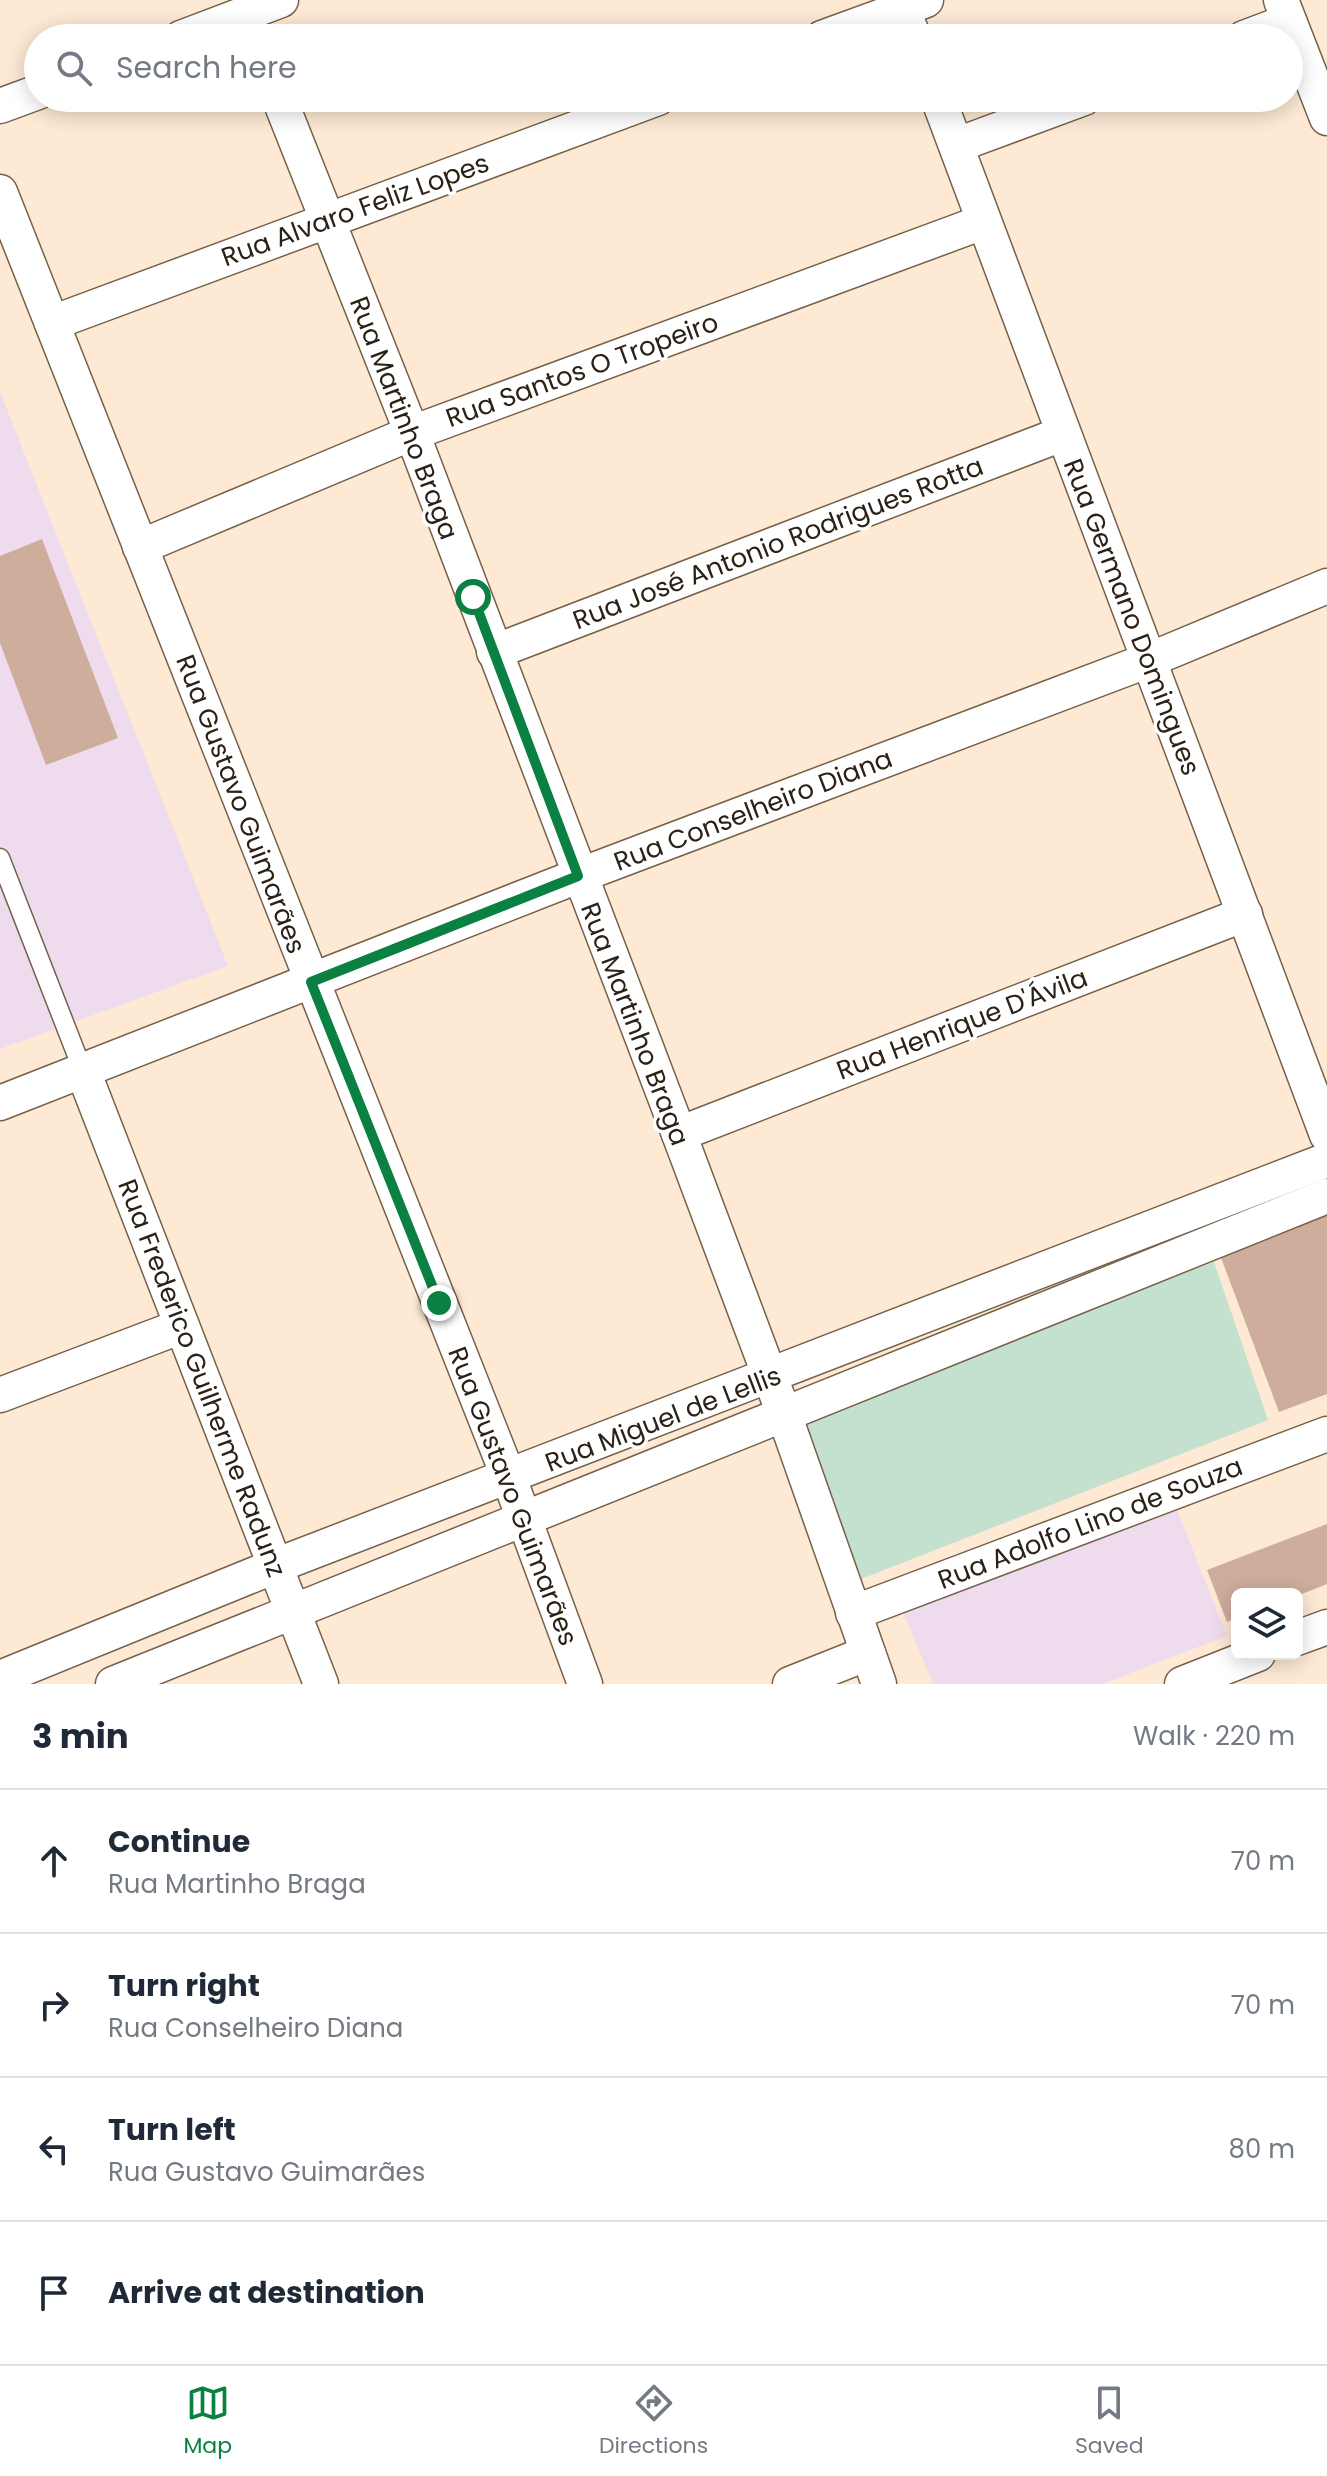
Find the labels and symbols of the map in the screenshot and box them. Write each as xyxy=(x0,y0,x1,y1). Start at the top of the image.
street label: Rua Alvaro Feliz Lopes xyxy=(216,145,494,275)
street label: Rua Martinho Braga xyxy=(341,291,467,545)
street label: Rua Santos O Tropeiro xyxy=(441,304,723,436)
street label: Rua José Antonio Rodrigues Rotta xyxy=(568,448,988,638)
street label: Rua Germano Domingues xyxy=(1055,454,1209,780)
route start xyxy=(455,579,491,615)
street label: Rua Gustavo Guimarães xyxy=(167,649,315,959)
street label: Rua Conselheiro Diana xyxy=(609,740,897,880)
street label: Rua Martinho Braga xyxy=(572,897,698,1151)
street label: Rua Henrique D'Ávila xyxy=(831,960,1093,1088)
street label: Rua Frederico Guilherme Radunz xyxy=(109,1174,295,1582)
route end xyxy=(421,1285,457,1321)
street label: Rua Gustavo Guimarães xyxy=(439,1341,587,1651)
street label: Rua Miguel de Lellis xyxy=(540,1357,786,1481)
street label: Rua Adolfo Lino de Souza xyxy=(932,1448,1248,1598)

